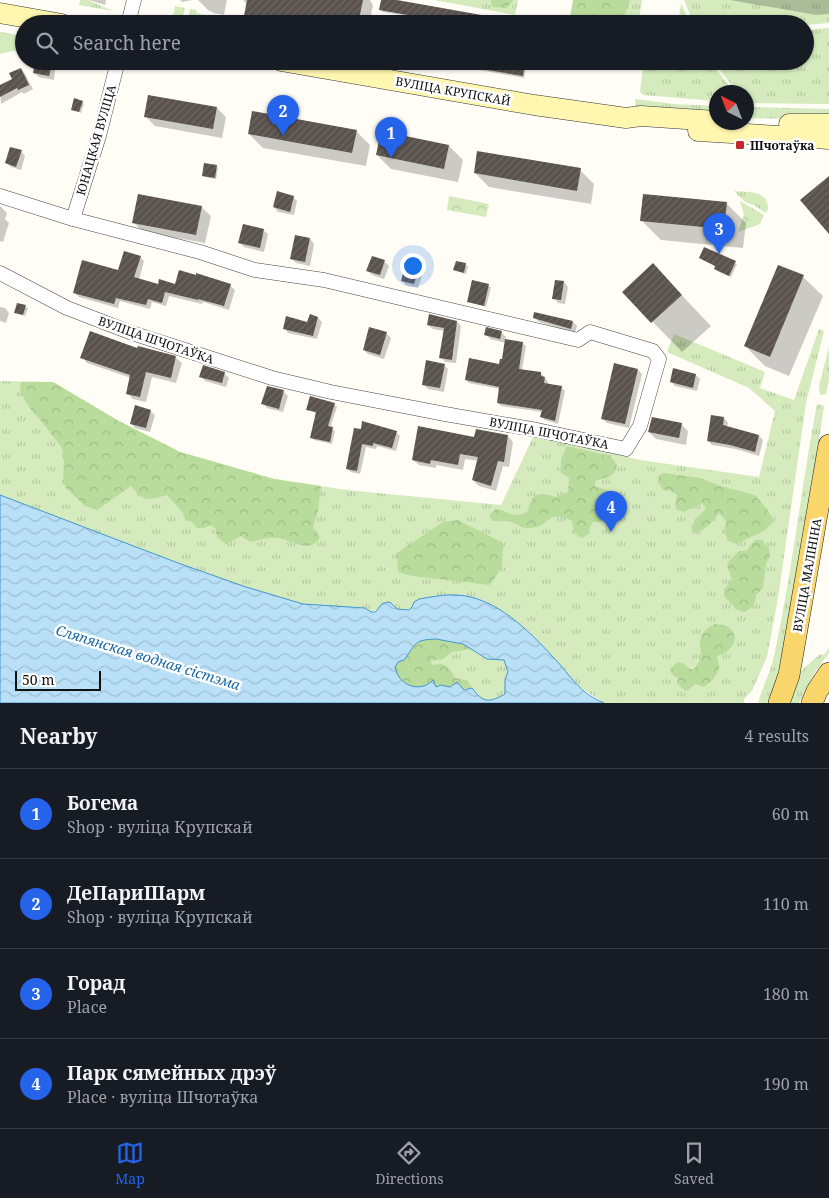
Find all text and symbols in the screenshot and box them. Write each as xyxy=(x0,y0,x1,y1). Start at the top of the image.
search box xyxy=(15,15,814,70)
icon: search xyxy=(33,29,61,57)
text: Search here xyxy=(73,30,181,56)
street label: ВУЛІЦА КРУПСКАЙ xyxy=(394,72,512,110)
street label: ЮНАЦКАЯ ВУЛІЦА xyxy=(72,82,120,197)
north arrow xyxy=(709,85,754,130)
pin: 2 xyxy=(267,95,299,136)
pin: 1 xyxy=(375,117,407,158)
place label: Шчотаўка xyxy=(750,137,814,154)
marker: Шчотаўка xyxy=(734,139,746,151)
pin: 3 xyxy=(703,213,735,254)
your location xyxy=(400,253,426,279)
street label: ВУЛІЦА ШЧОТАЎКА xyxy=(96,312,217,368)
street label: ВУЛІЦА ШЧОТАЎКА xyxy=(488,413,611,453)
pin: 4 xyxy=(595,491,627,532)
street label: ВУЛІЦА МАЛІНІНА xyxy=(789,516,825,633)
water label: Сляпянская водная сістэма xyxy=(54,620,242,694)
scale bar xyxy=(15,668,101,691)
text: 50 m xyxy=(22,670,55,689)
text: Nearby xyxy=(20,722,98,750)
text: 4 results xyxy=(745,725,809,747)
text: Богема xyxy=(67,790,138,816)
text: 1 xyxy=(31,803,41,825)
text: 60 m xyxy=(772,803,809,825)
text: Shop · вуліца Крупскай xyxy=(67,816,253,838)
text: ДеПариШарм xyxy=(67,880,205,906)
text: 2 xyxy=(31,893,41,915)
text: 110 m xyxy=(763,893,809,915)
text: Shop · вуліца Крупскай xyxy=(67,906,253,928)
text: Горад xyxy=(67,970,125,996)
text: 3 xyxy=(31,983,41,1005)
text: 180 m xyxy=(763,983,809,1005)
text: Place xyxy=(67,996,107,1018)
text: Парк сямейных дрэў xyxy=(67,1060,276,1086)
text: 4 xyxy=(31,1073,41,1095)
text: 190 m xyxy=(763,1073,809,1095)
text: Place · вуліца Шчотаўка xyxy=(67,1086,258,1108)
tab: Map xyxy=(115,1139,145,1188)
tab: Directions xyxy=(375,1139,444,1188)
tab: Saved xyxy=(674,1139,714,1188)

